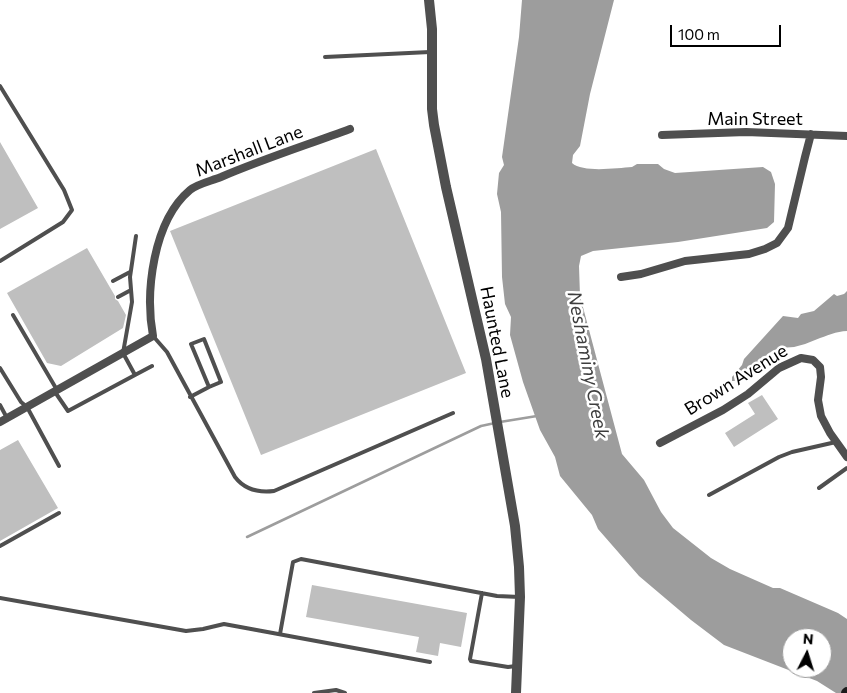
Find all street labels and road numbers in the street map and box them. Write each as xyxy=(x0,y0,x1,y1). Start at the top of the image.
street label: Main Street xyxy=(707,108,803,130)
street label: Marshall Lane xyxy=(192,121,306,181)
street label: Haunted Lane xyxy=(476,284,518,400)
street label: Brown Avenue xyxy=(681,340,791,420)

